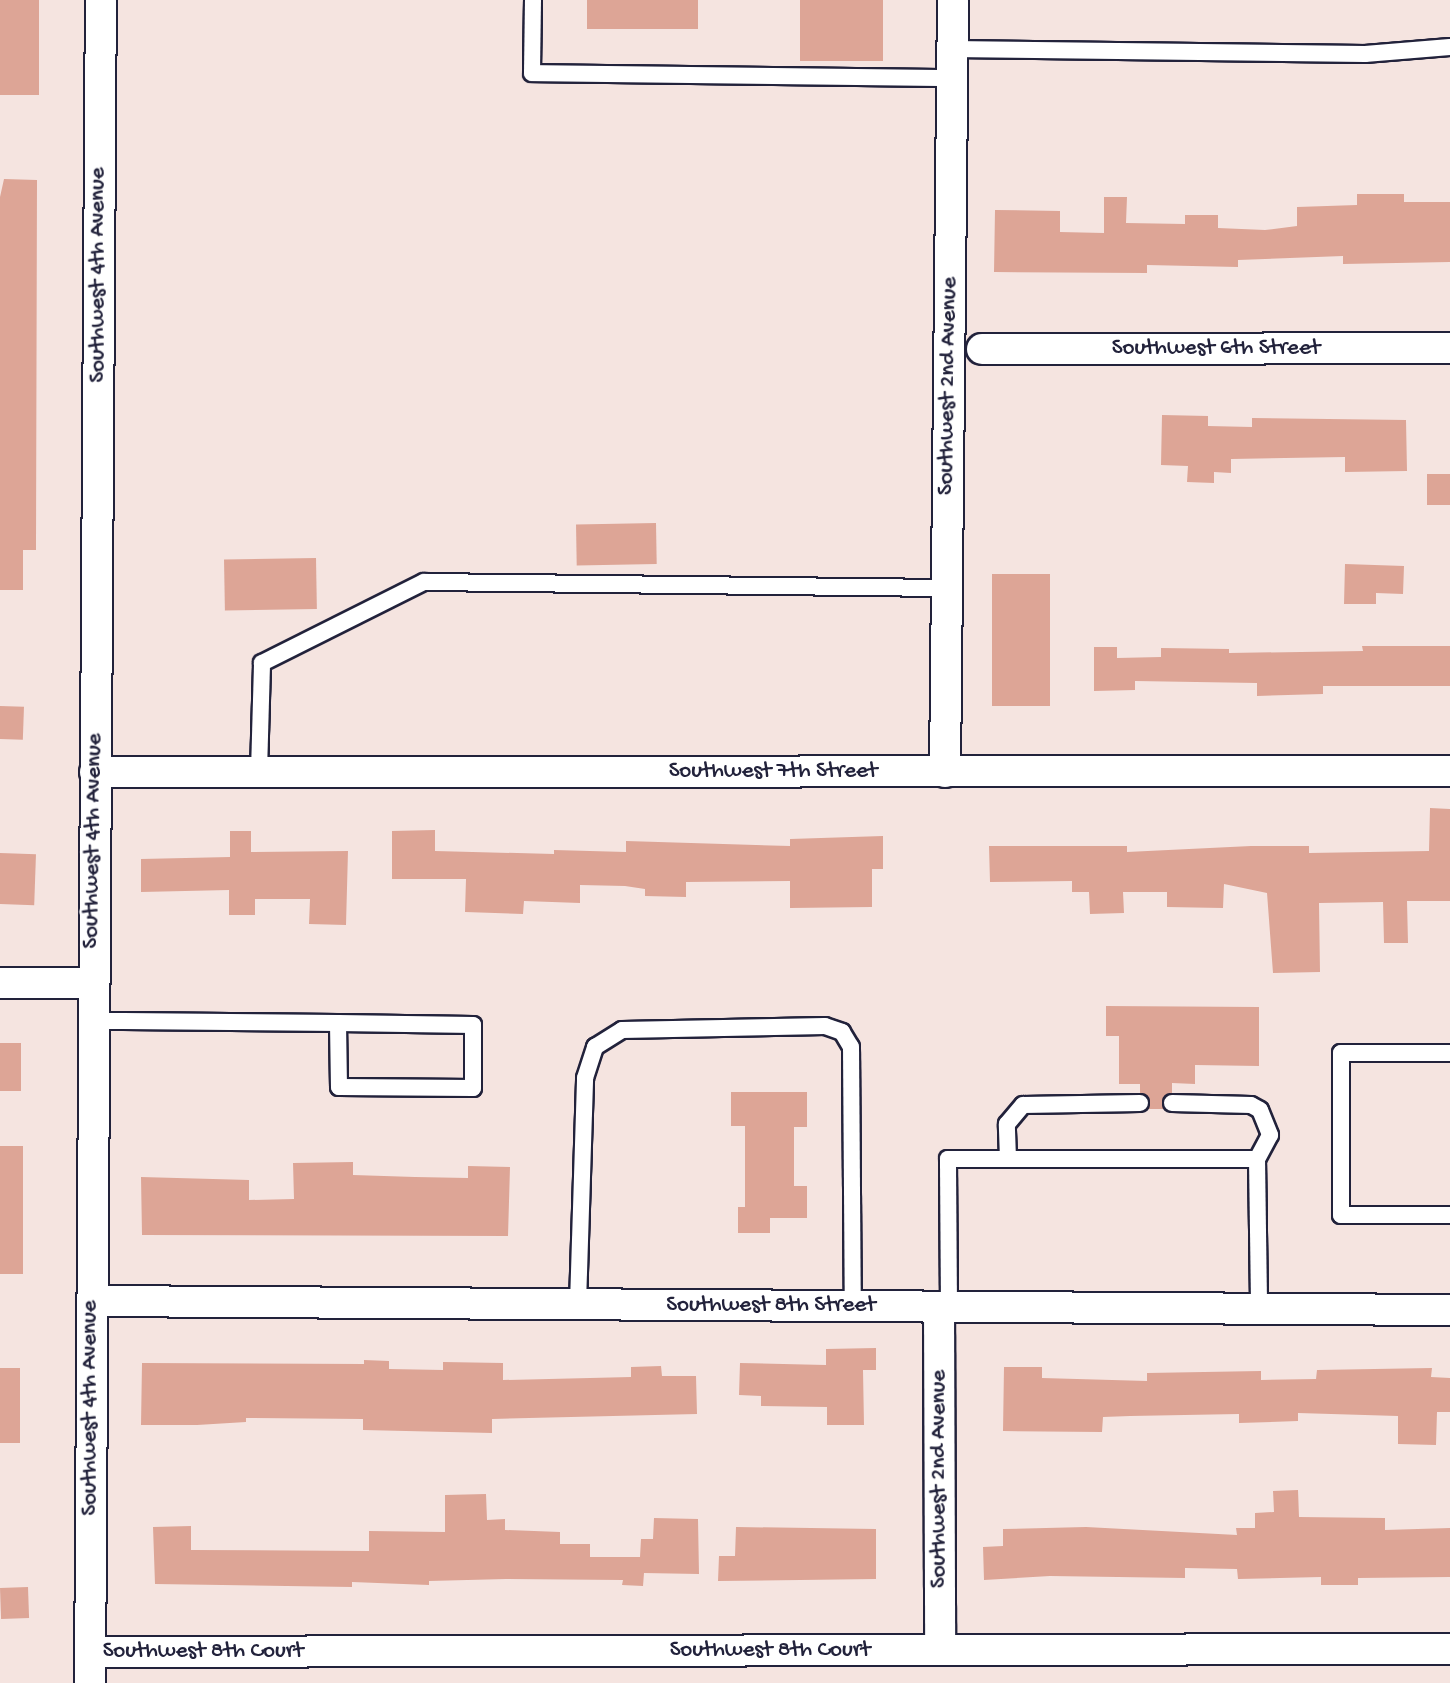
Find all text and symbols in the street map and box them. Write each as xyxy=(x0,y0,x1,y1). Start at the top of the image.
street label: Southwest 4th Avenue xyxy=(85,167,113,383)
street label: Southwest 2nd Avenue xyxy=(933,277,965,495)
street label: Southwest 6th Street xyxy=(1112,335,1320,363)
street label: Southwest 4th Avenue xyxy=(78,733,110,949)
street label: Southwest 7th Street xyxy=(669,758,877,786)
street label: Southwest 8th Street xyxy=(666,1292,876,1320)
street label: Southwest 4th Avenue xyxy=(77,1300,105,1516)
street label: Southwest 2nd Avenue xyxy=(926,1370,954,1588)
street label: Southwest 8th Court xyxy=(670,1637,870,1665)
street label: Southwest 8th Court xyxy=(103,1638,303,1666)

